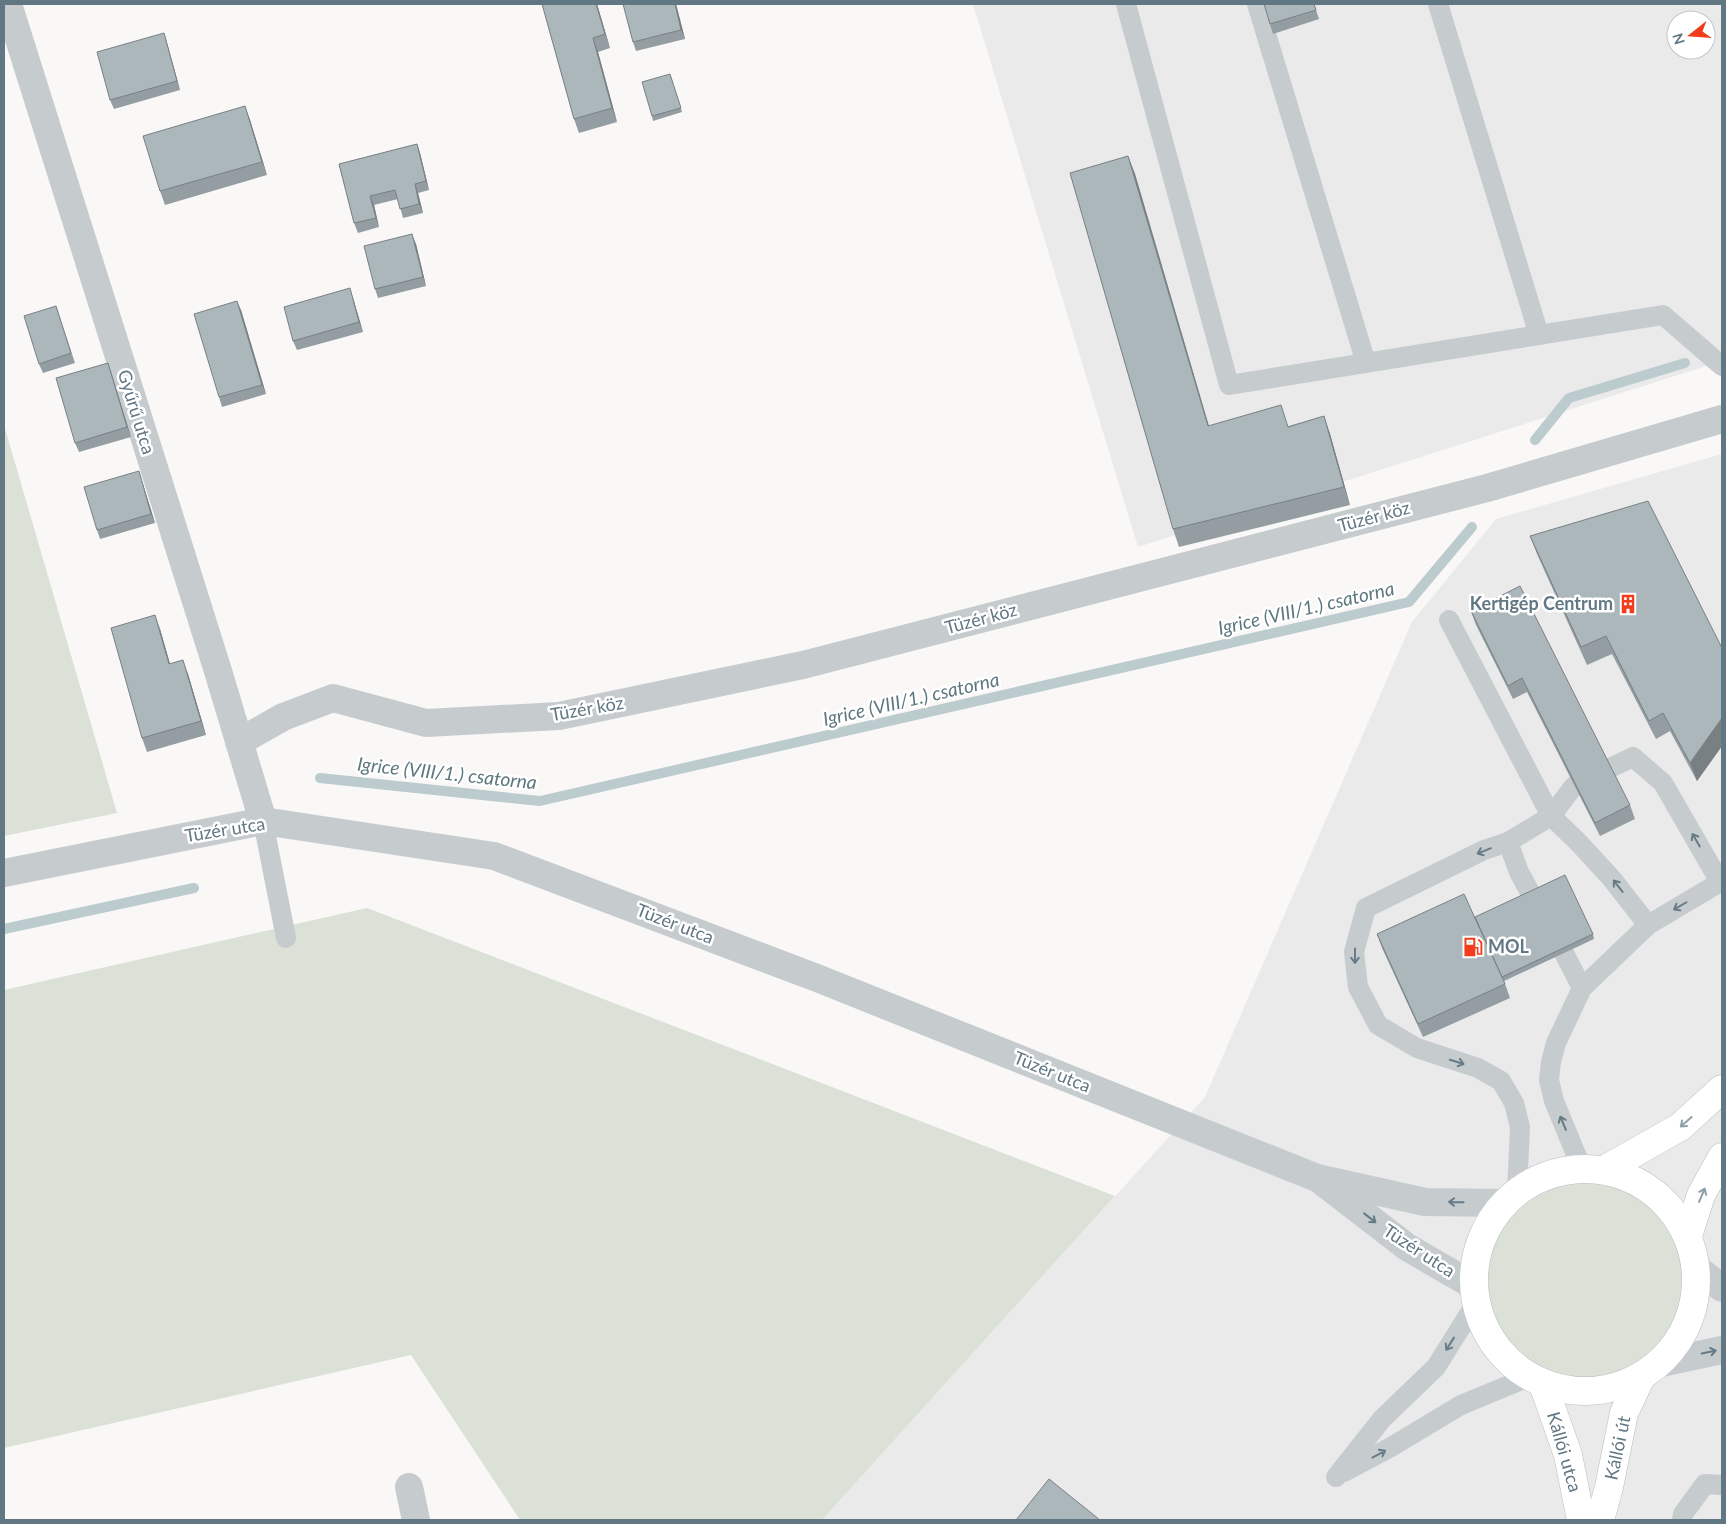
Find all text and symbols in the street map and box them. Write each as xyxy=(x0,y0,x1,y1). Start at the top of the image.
north arrow xyxy=(1666,10,1716,60)
text: N xyxy=(1668,31,1688,47)
street label: Gyűrű utca xyxy=(114,367,160,457)
street label: Tüzér köz xyxy=(1335,496,1412,536)
water label: Igrice (VIII/1.) csatorna xyxy=(1215,576,1396,639)
place label: Kertigép Centrum xyxy=(1470,592,1613,614)
building icon: Kertigép Centrum xyxy=(1617,593,1639,615)
street label: Tüzér köz xyxy=(942,598,1019,638)
water label: Igrice (VIII/1.) csatorna xyxy=(820,667,1001,730)
street label: Tüzér köz xyxy=(549,691,625,725)
water label: Igrice (VIII/1.) csatorna xyxy=(356,752,538,793)
street label: Tüzér utca xyxy=(183,812,267,846)
one-way arrow xyxy=(1691,833,1700,848)
one-way arrow xyxy=(1477,847,1492,856)
one-way arrow xyxy=(1613,880,1624,893)
street label: Tüzér utca xyxy=(634,898,717,948)
one-way arrow xyxy=(1674,901,1688,911)
place label: MOL xyxy=(1488,935,1530,957)
fuel station icon: MOL xyxy=(1462,936,1484,958)
one-way arrow xyxy=(1350,947,1360,963)
street label: Tüzér utca xyxy=(1011,1046,1094,1096)
one-way arrow xyxy=(1449,1057,1465,1067)
one-way arrow xyxy=(1558,1116,1567,1131)
one-way arrow xyxy=(1680,1116,1693,1127)
one-way arrow xyxy=(1698,1188,1707,1203)
one-way arrow xyxy=(1448,1197,1464,1207)
one-way arrow xyxy=(1363,1213,1376,1224)
street label: Tüzér utca xyxy=(1380,1219,1460,1281)
one-way arrow xyxy=(1445,1337,1455,1351)
one-way arrow xyxy=(1700,1347,1716,1357)
street label: Kállói utca xyxy=(1543,1409,1587,1494)
street label: Kállói út xyxy=(1600,1413,1635,1482)
one-way arrow xyxy=(1371,1448,1386,1458)

